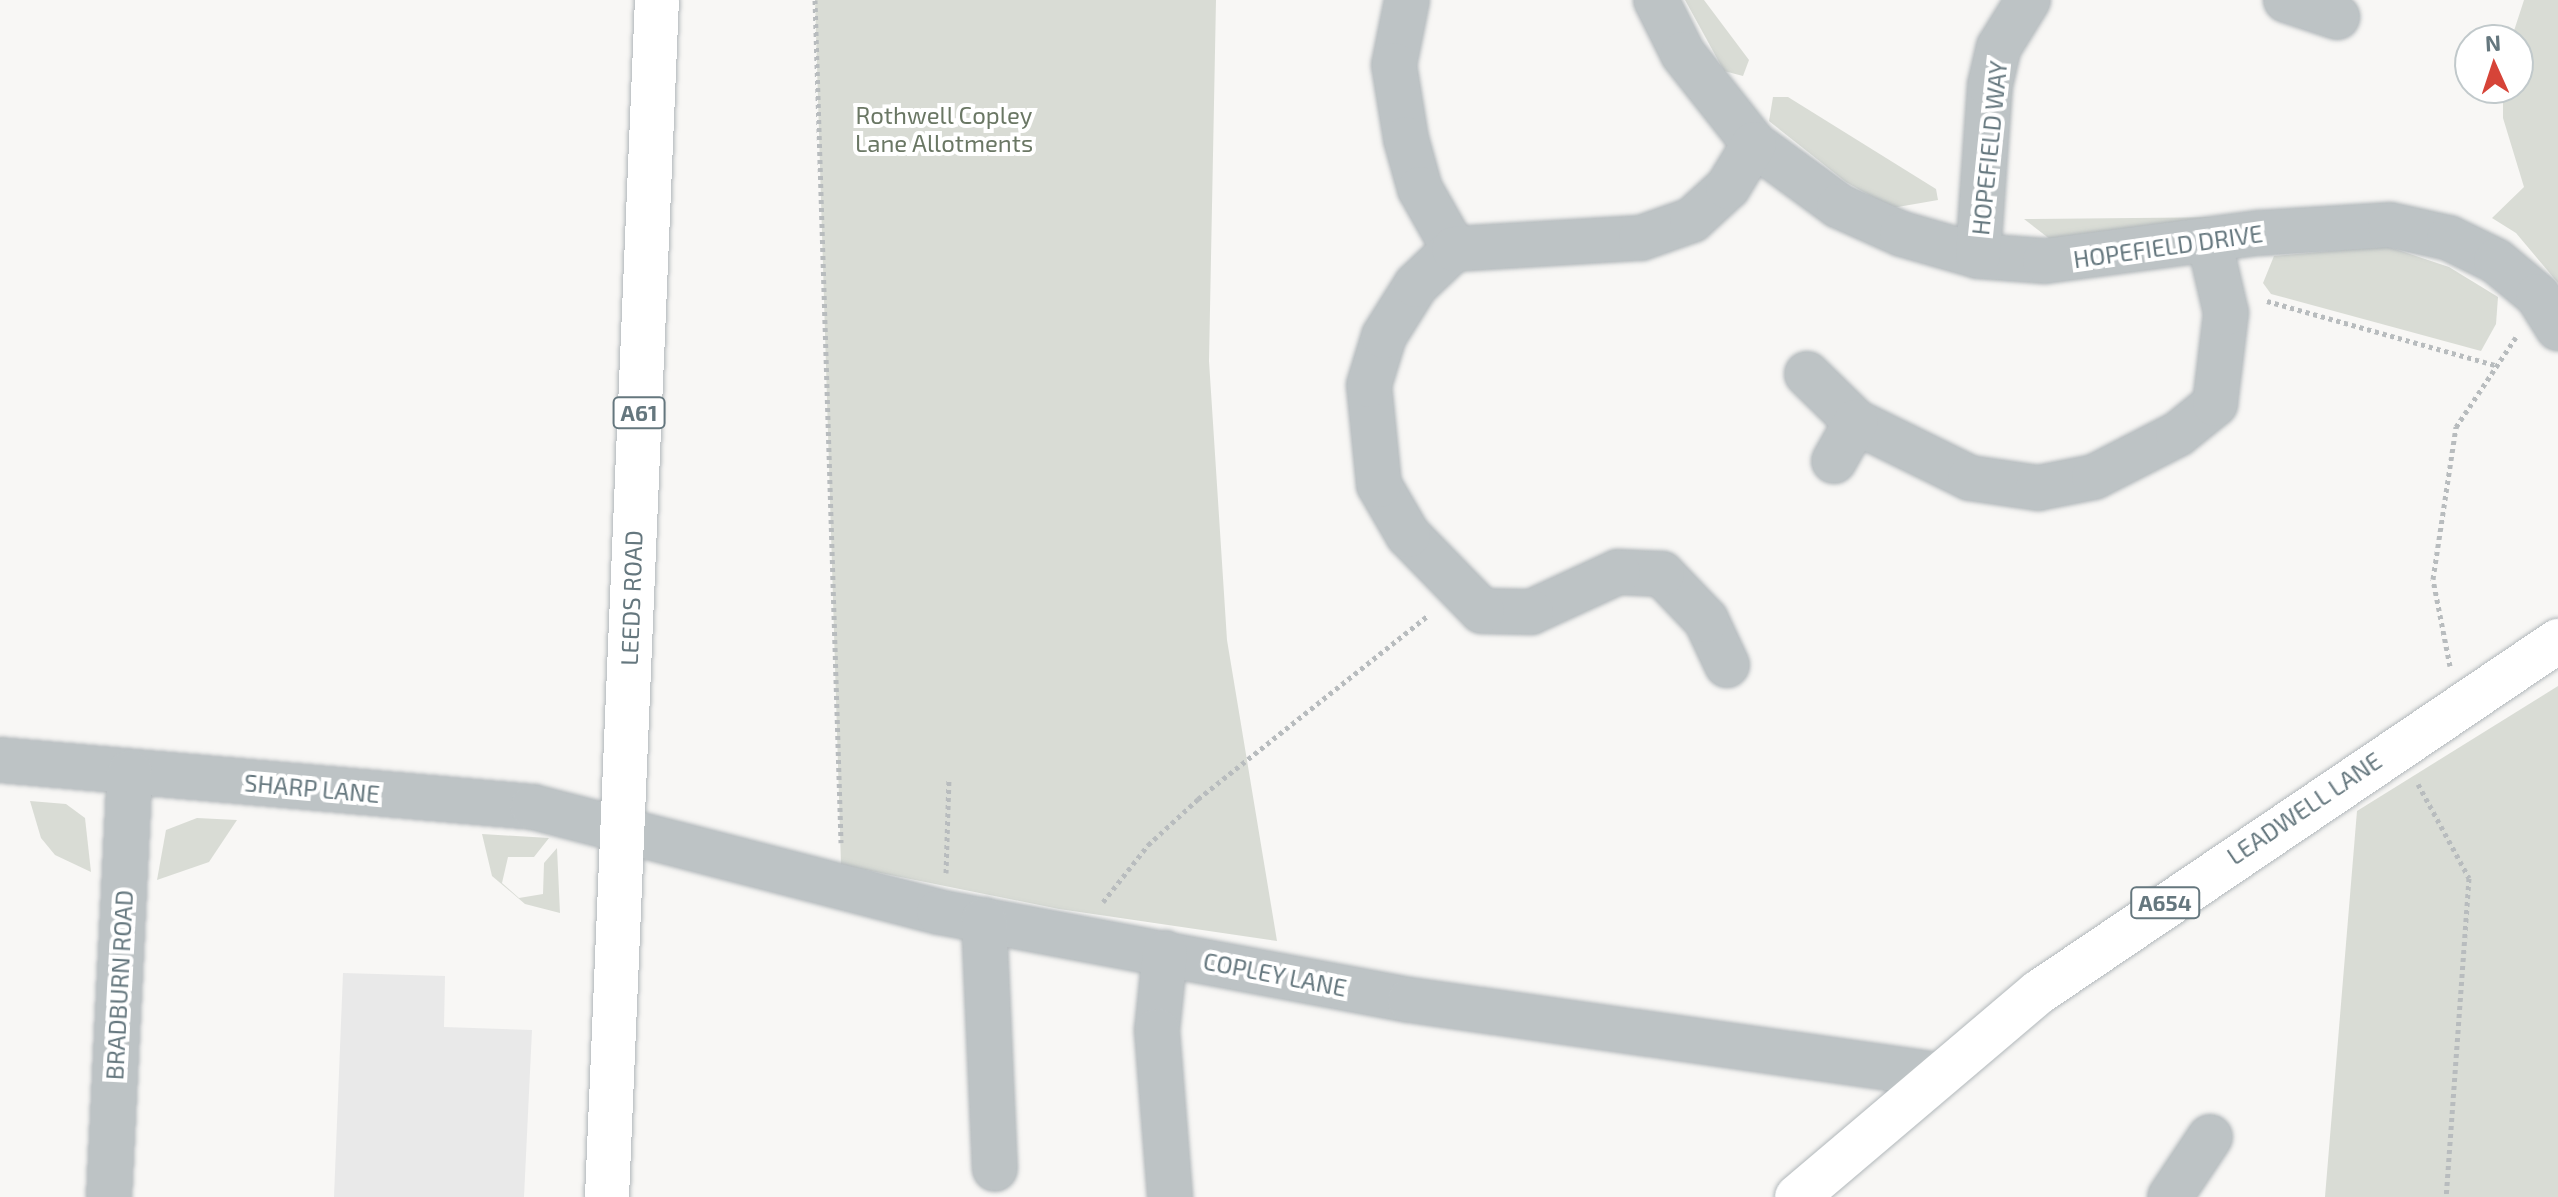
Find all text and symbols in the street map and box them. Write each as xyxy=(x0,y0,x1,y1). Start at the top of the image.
north arrow xyxy=(2454,24,2534,104)
text: N xyxy=(2484,29,2501,55)
street label: HOPEFIELD WAY xyxy=(1966,59,2012,237)
park label: Rothwell Copley Lane Allotments xyxy=(855,101,1033,157)
street label: HOPEFIELD DRIVE xyxy=(2071,218,2265,274)
road number: A61 xyxy=(611,395,667,431)
street label: LEEDS ROAD xyxy=(614,530,648,666)
street label: LEADWELL LANE xyxy=(2221,746,2387,870)
street label: SHARP LANE xyxy=(243,768,381,808)
road number: A654 xyxy=(2129,885,2201,921)
street label: BRADBURN ROAD xyxy=(100,889,138,1081)
street label: COPLEY LANE xyxy=(1201,946,1349,1002)

